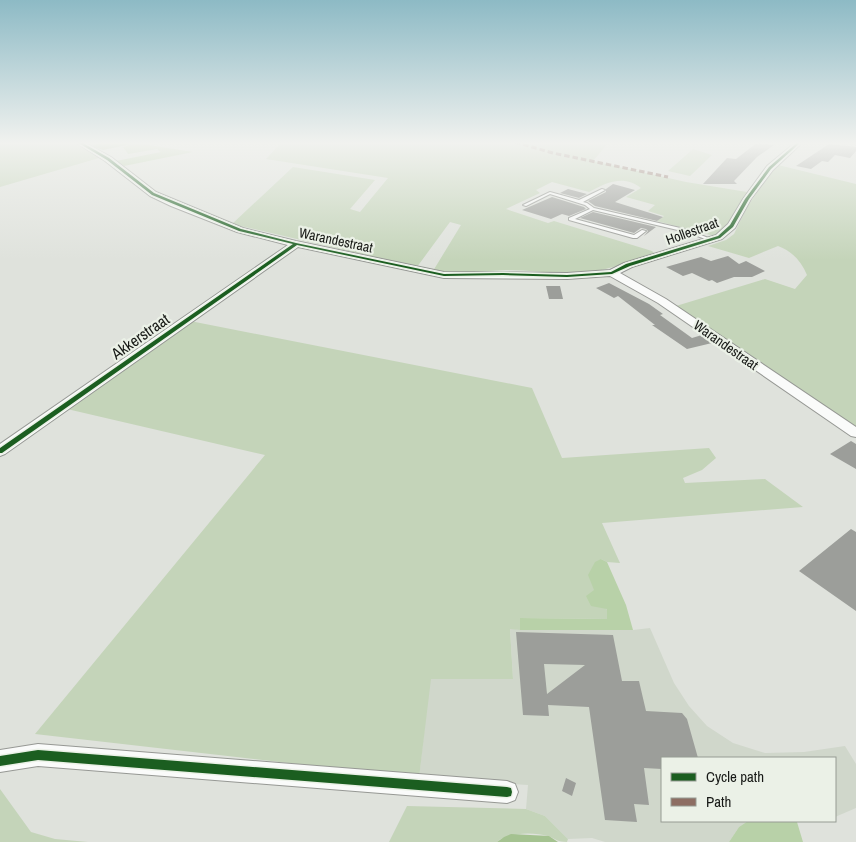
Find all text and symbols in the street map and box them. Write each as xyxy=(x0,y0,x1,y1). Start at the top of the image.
street label: Hollestraat xyxy=(663,213,721,249)
street label: Warandestraat xyxy=(298,223,374,257)
street label: Akkerstraat xyxy=(106,308,174,365)
street label: Warandestraat xyxy=(690,316,762,374)
legend xyxy=(661,757,836,822)
text: Cycle path xyxy=(706,766,764,787)
text: Path xyxy=(706,791,731,812)

